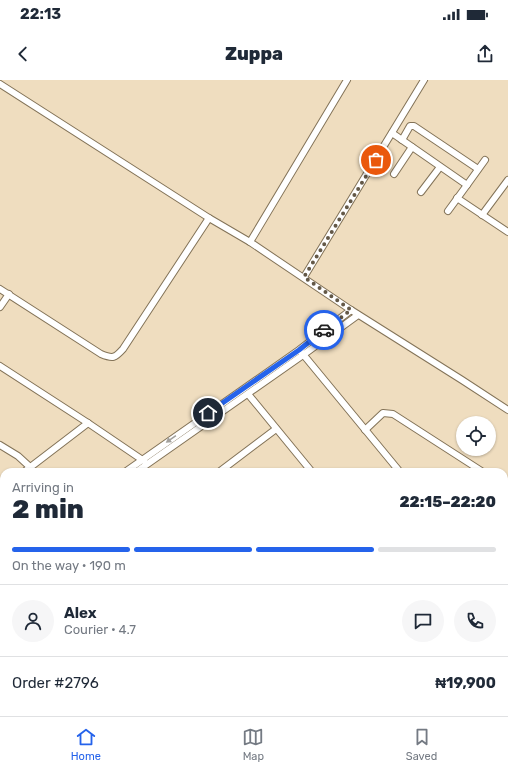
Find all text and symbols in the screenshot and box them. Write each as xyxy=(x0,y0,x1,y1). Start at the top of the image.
text: 22:13 xyxy=(20,5,61,23)
icon: back xyxy=(12,43,34,65)
text: Zuppa xyxy=(225,43,283,65)
icon: share xyxy=(474,43,496,65)
pin xyxy=(359,143,393,177)
icon: bag xyxy=(365,149,387,171)
courier xyxy=(304,310,344,350)
icon: car xyxy=(313,319,335,341)
pin xyxy=(191,396,225,430)
icon: home xyxy=(197,402,219,424)
map controls xyxy=(456,416,496,456)
button: locate xyxy=(456,416,496,456)
one-way arrow xyxy=(166,435,176,443)
text: Arriving in xyxy=(12,480,74,495)
text: 22:15–22:20 xyxy=(399,493,496,511)
text: 2 min xyxy=(12,494,84,525)
text: On the way · 190 m xyxy=(12,558,126,573)
button: person xyxy=(12,600,54,642)
button: chat xyxy=(402,600,444,642)
button: phone xyxy=(454,600,496,642)
text: Alex xyxy=(64,604,97,622)
text: Courier · 4.7 xyxy=(64,622,136,637)
text: Order #2796 xyxy=(12,674,99,692)
text: ₦19,900 xyxy=(435,674,496,692)
tab: Home xyxy=(71,726,101,763)
tab: Map xyxy=(242,726,264,763)
tab: Saved xyxy=(406,726,437,763)

